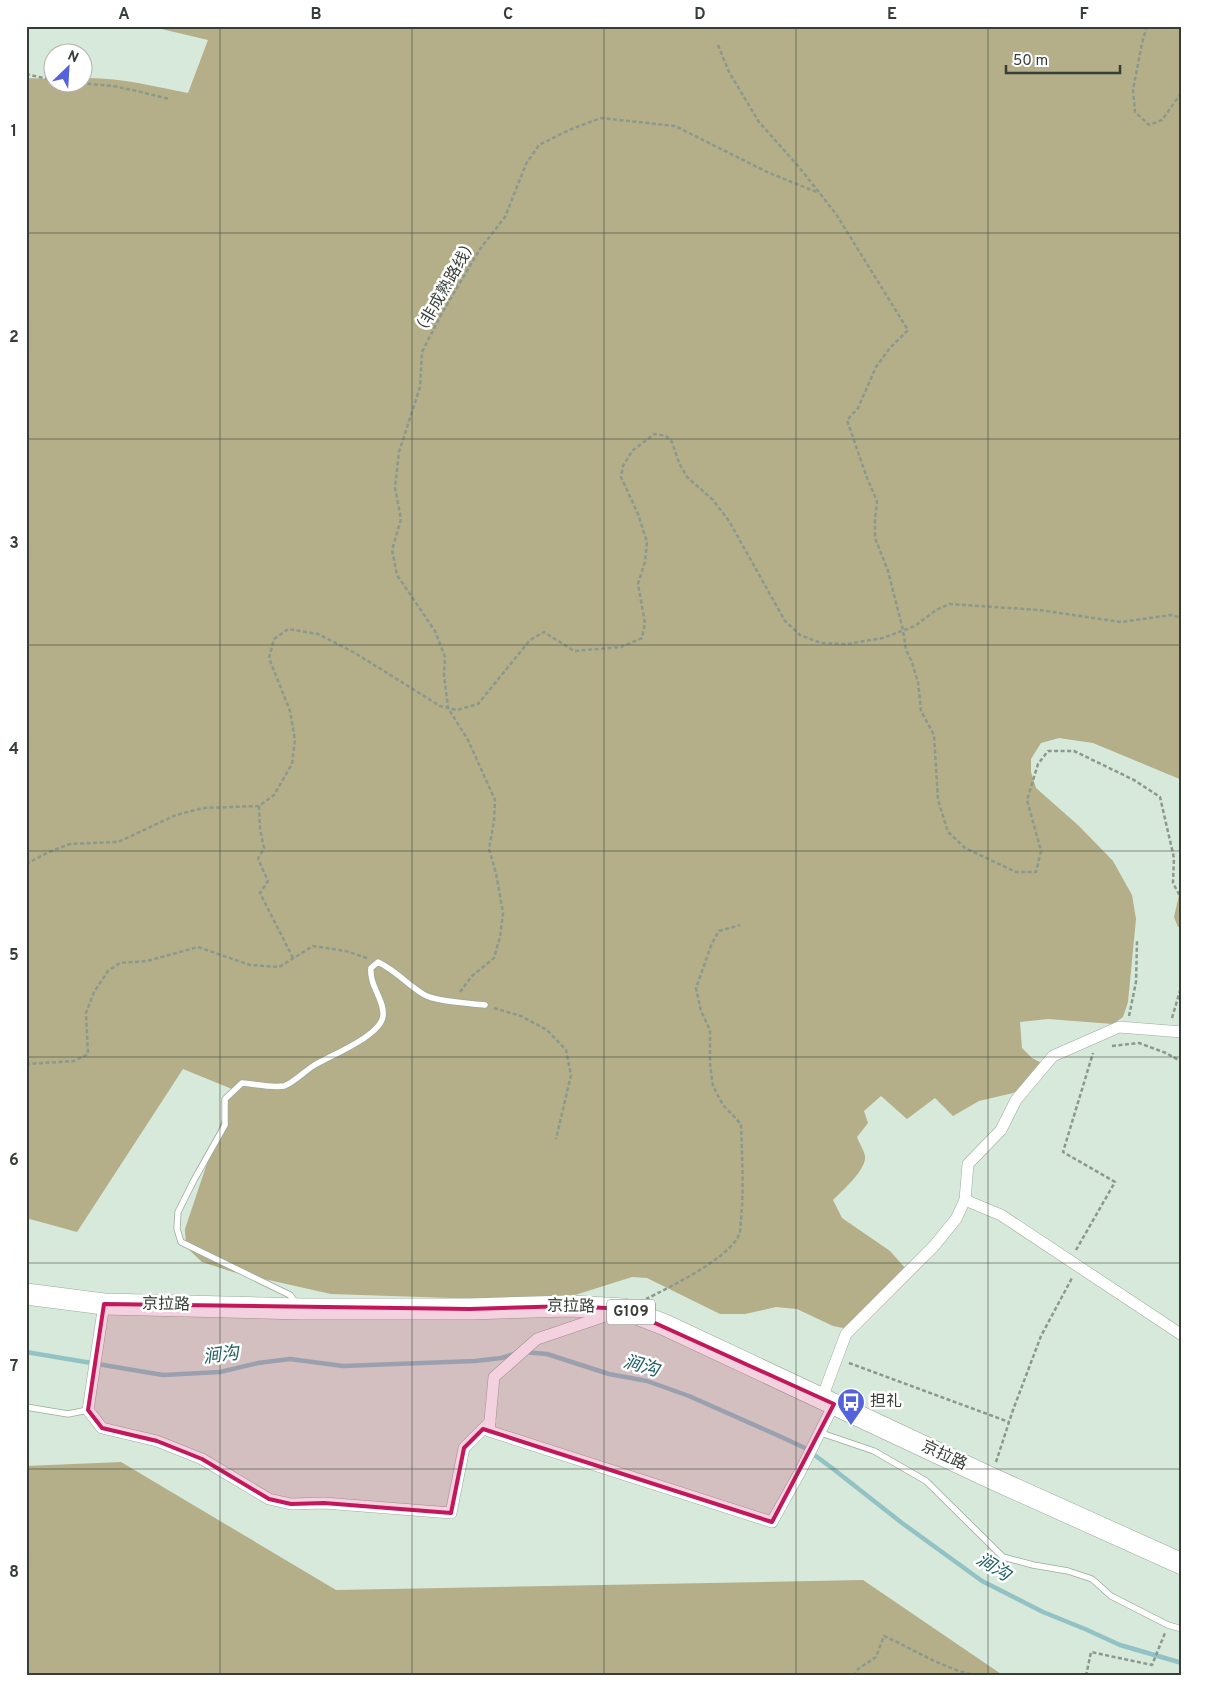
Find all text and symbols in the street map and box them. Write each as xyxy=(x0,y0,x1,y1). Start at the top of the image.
text: A xyxy=(118,5,130,25)
text: B xyxy=(310,5,322,25)
text: C xyxy=(503,5,513,25)
text: D xyxy=(694,5,706,25)
text: E xyxy=(887,5,897,25)
text: F xyxy=(1079,5,1089,25)
north arrow xyxy=(42,42,92,92)
scale bar xyxy=(1006,42,1119,74)
text: N xyxy=(65,48,81,67)
text: 50 m xyxy=(1013,52,1048,71)
text: 1 xyxy=(11,122,17,142)
street label: （非成熟路线） xyxy=(409,234,483,342)
text: 2 xyxy=(9,328,19,348)
text: 3 xyxy=(9,534,19,554)
text: 4 xyxy=(9,740,19,760)
text: 5 xyxy=(9,946,19,966)
text: 6 xyxy=(9,1151,19,1171)
street label: 京拉路 xyxy=(142,1295,190,1315)
street label: 京拉路 xyxy=(547,1297,595,1317)
road number: G109 xyxy=(607,1300,655,1324)
water label: 涧沟 xyxy=(202,1342,242,1370)
water label: 涧沟 xyxy=(621,1351,663,1384)
text: 7 xyxy=(10,1357,18,1377)
bus stop icon: 担礼 xyxy=(836,1387,866,1426)
place label: 担礼 xyxy=(870,1392,902,1412)
street label: 京拉路 xyxy=(918,1437,970,1475)
water label: 涧沟 xyxy=(972,1549,1016,1588)
text: 8 xyxy=(9,1563,19,1583)

